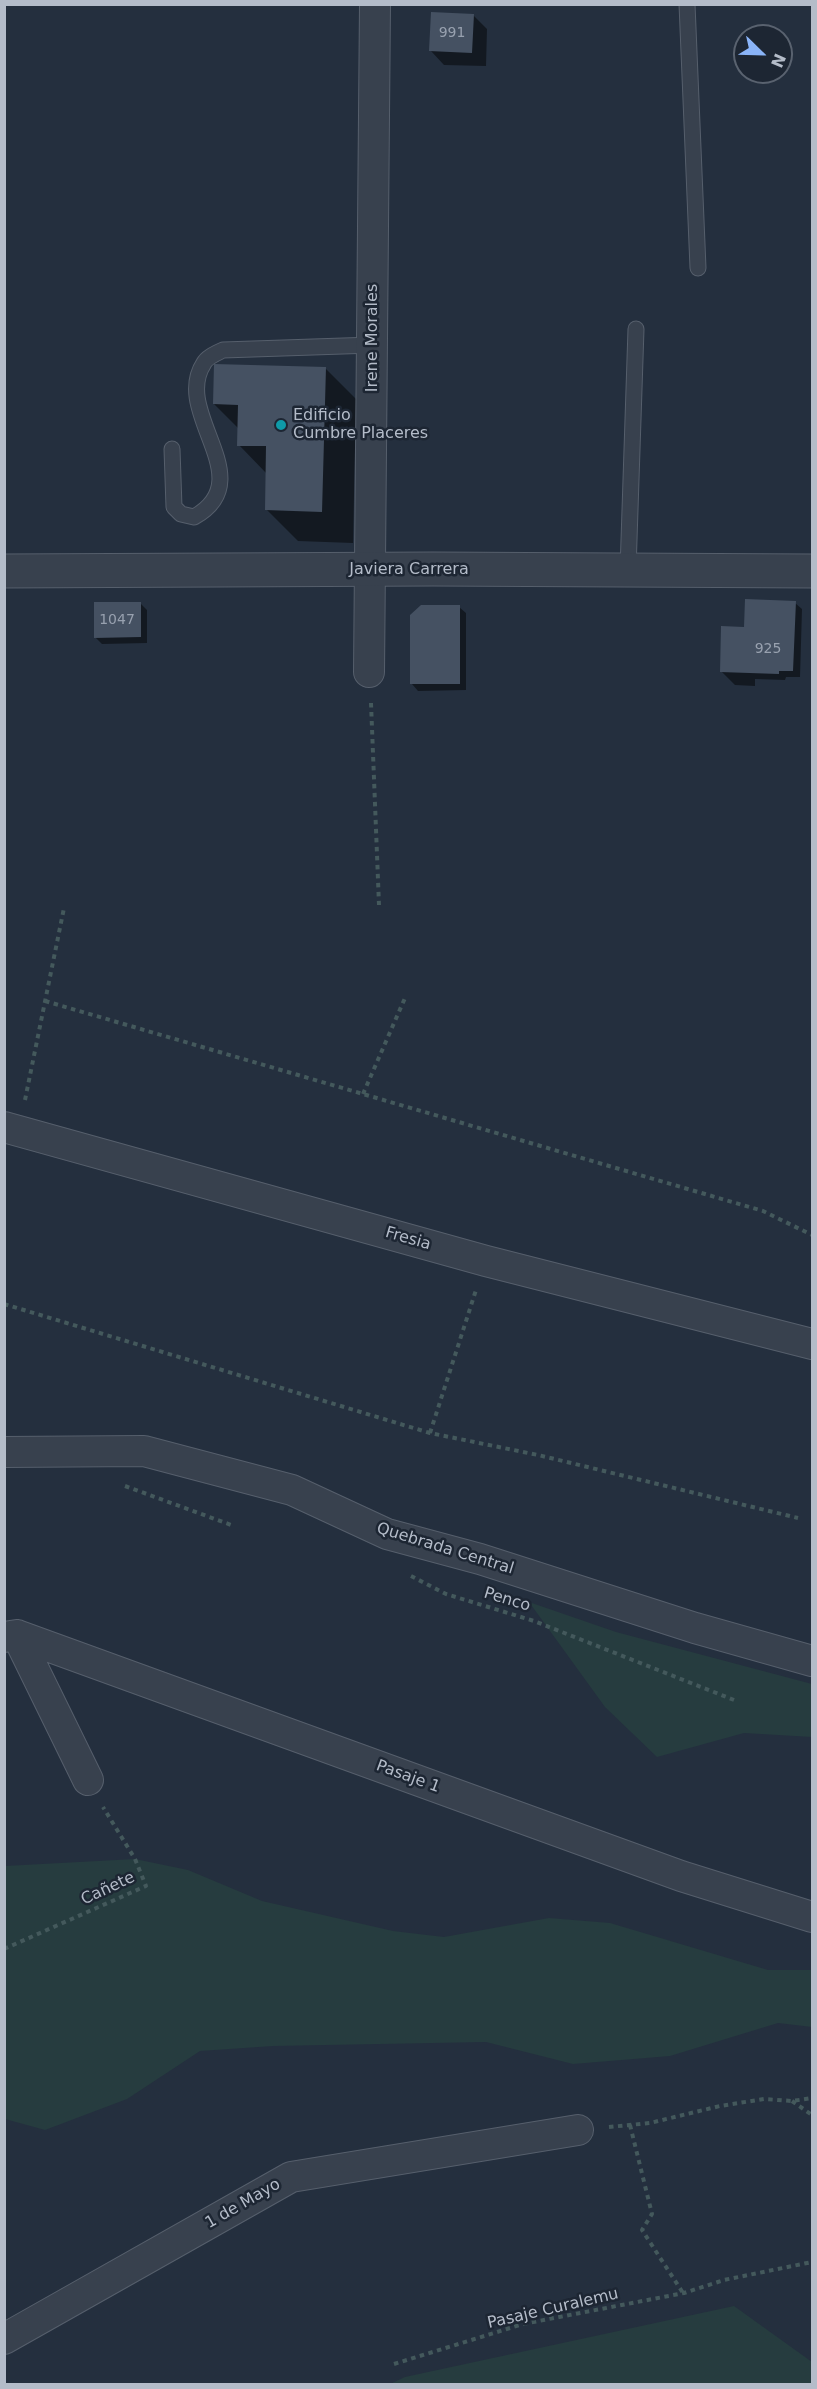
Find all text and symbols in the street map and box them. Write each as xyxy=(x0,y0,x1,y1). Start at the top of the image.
north arrow xyxy=(733,24,793,84)
house number: 991 xyxy=(439,25,465,41)
text: N xyxy=(767,51,790,70)
street label: Irene Morales xyxy=(363,284,383,392)
place label: Edificio Cumbre Placeres xyxy=(293,406,428,444)
marker: Edificio Cumbre Placeres xyxy=(274,418,288,432)
street label: Javiera Carrera xyxy=(349,560,469,580)
house number: 1047 xyxy=(99,612,135,628)
house number: 925 xyxy=(755,641,781,657)
street label: Fresia xyxy=(383,1223,433,1255)
street label: Quebrada Central xyxy=(374,1519,516,1579)
street label: Penco xyxy=(481,1584,533,1616)
street label: Pasaje 1 xyxy=(374,1757,442,1797)
street label: Cañete xyxy=(78,1868,138,1910)
street label: 1 de Mayo xyxy=(202,2175,284,2233)
street label: Pasaje Curalemu xyxy=(486,2285,620,2333)

